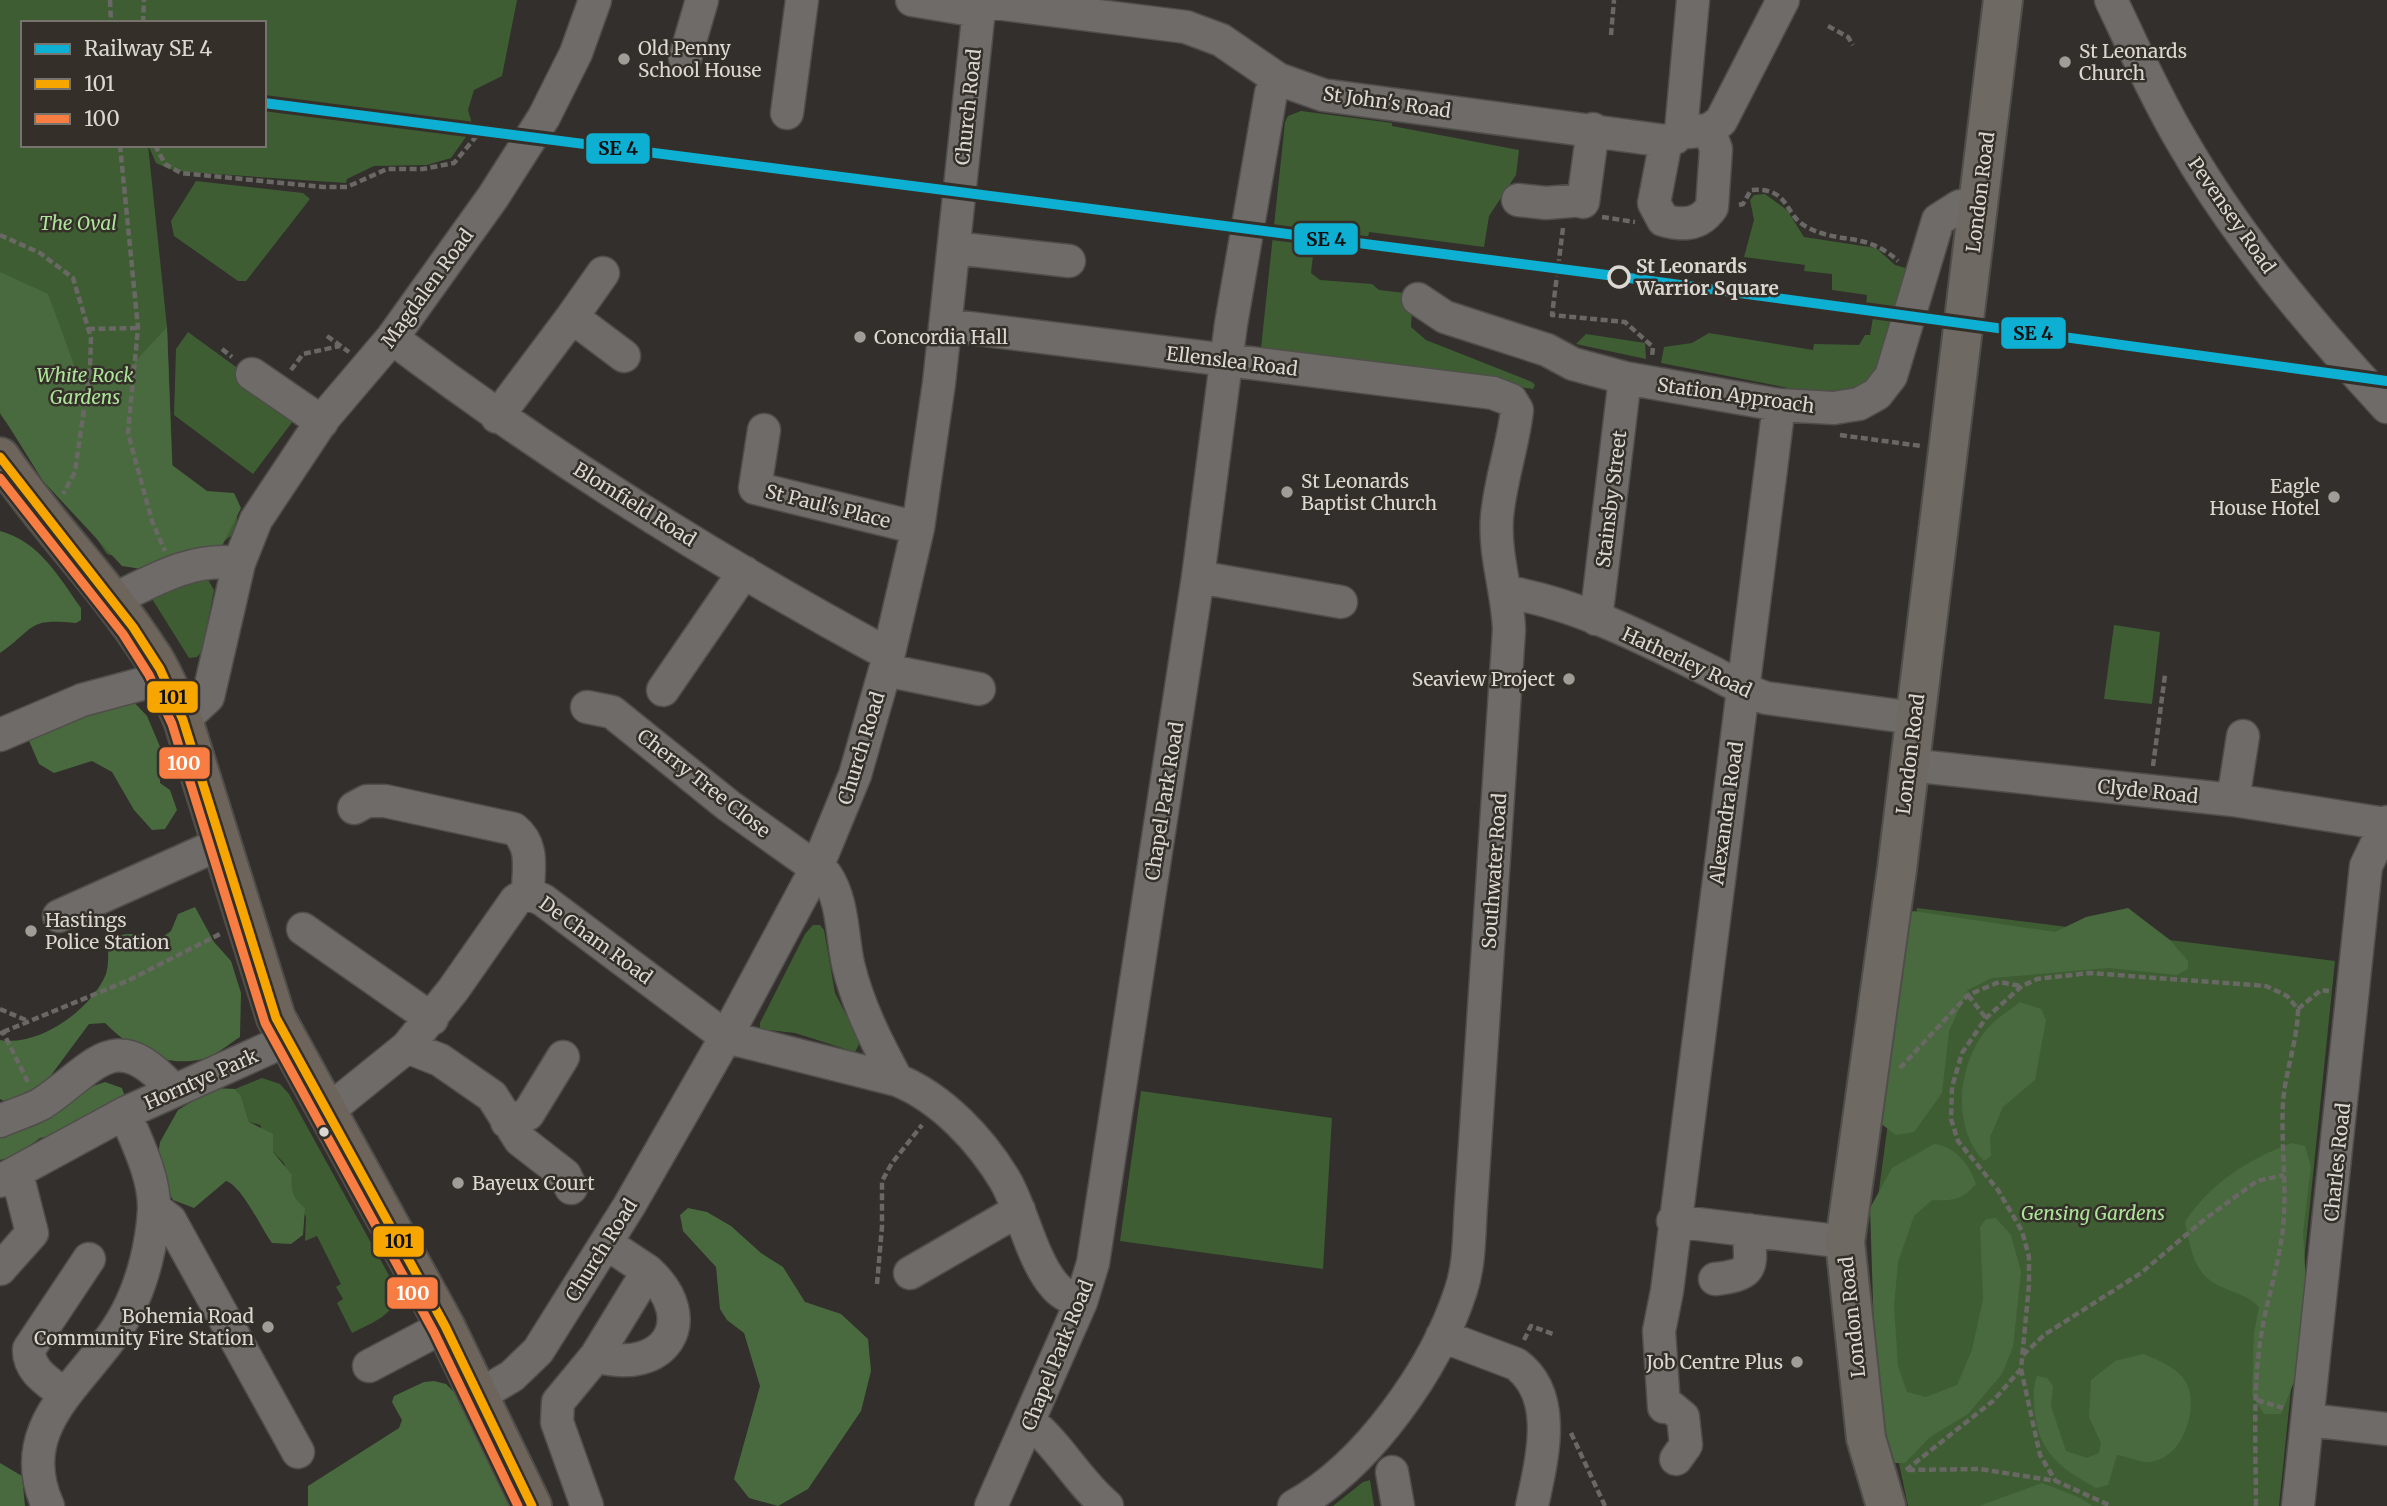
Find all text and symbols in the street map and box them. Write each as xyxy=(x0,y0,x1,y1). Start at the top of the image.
legend xyxy=(21,21,266,147)
text: Railway SE 4 xyxy=(84,35,212,62)
place label: Old Penny School House xyxy=(638,36,762,82)
place label: St Leonards Church xyxy=(2079,39,2187,85)
street label: Church Road xyxy=(950,48,986,166)
marker: Old Penny School House xyxy=(616,51,632,67)
marker: St Leonards Church xyxy=(2057,54,2073,70)
text: 101 xyxy=(84,70,115,97)
street label: St John's Road xyxy=(1321,81,1453,123)
text: 100 xyxy=(84,105,120,132)
street label: London Road xyxy=(1961,130,1999,254)
line badge: SE 4 xyxy=(585,132,651,165)
text: SE 4 xyxy=(598,136,638,160)
street label: Pevensey Road xyxy=(2183,152,2281,278)
park label: The Oval xyxy=(39,211,117,235)
line badge: SE 4 xyxy=(1293,222,1359,256)
street label: Magdalen Road xyxy=(376,224,478,352)
text: SE 4 xyxy=(1306,227,1346,251)
place label: St Leonards Warrior Square xyxy=(1635,254,1779,300)
marker: St Leonards Warrior Square xyxy=(1608,266,1630,288)
line badge: SE 4 xyxy=(2000,316,2067,350)
text: SE 4 xyxy=(2013,321,2053,345)
place label: Concordia Hall xyxy=(874,325,1008,349)
marker: Concordia Hall xyxy=(852,329,868,345)
street label: Ellenslea Road xyxy=(1165,341,1299,381)
park label: White Rock Gardens xyxy=(36,363,134,409)
street label: Station Approach xyxy=(1656,372,1817,418)
street label: Stainsby Street xyxy=(1591,428,1631,569)
street label: Blomfield Road xyxy=(569,457,701,551)
place label: St Leonards Baptist Church xyxy=(1301,469,1437,515)
place label: Eagle House Hotel xyxy=(2209,474,2320,520)
street label: St Paul's Place xyxy=(763,479,893,533)
marker: St Leonards Baptist Church xyxy=(1279,484,1295,500)
marker: Eagle House Hotel xyxy=(2326,489,2342,505)
street label: Hatherley Road xyxy=(1618,621,1756,703)
place label: Seaview Project xyxy=(1412,667,1556,691)
marker: Seaview Project xyxy=(1561,671,1577,687)
line badge: 101 xyxy=(146,680,199,714)
text: 101 xyxy=(159,685,188,709)
street label: Church Road xyxy=(832,689,890,807)
street label: London Road xyxy=(1891,692,1929,816)
street label: Chapel Park Road xyxy=(1140,720,1188,882)
street label: Cherry Tree Close xyxy=(633,724,775,843)
street label: Alexandra Road xyxy=(1704,740,1748,887)
line badge: 100 xyxy=(158,746,211,780)
text: 100 xyxy=(167,751,201,775)
street label: Clyde Road xyxy=(2097,774,2199,808)
street label: Southwater Road xyxy=(1477,792,1511,950)
street label: De Cham Road xyxy=(535,891,657,989)
place label: Hastings Police Station xyxy=(45,908,170,954)
marker: Hastings Police Station xyxy=(23,923,39,939)
street label: Horntye Park xyxy=(140,1043,262,1115)
street label: Charles Road xyxy=(2319,1102,2355,1222)
unlabelled marker xyxy=(317,1125,331,1139)
place label: Bayeux Court xyxy=(472,1171,595,1195)
marker: Bayeux Court xyxy=(450,1175,466,1191)
street label: Church Road xyxy=(560,1194,642,1306)
park label: Gensing Gardens xyxy=(2021,1201,2165,1225)
line badge: 101 xyxy=(372,1225,425,1258)
text: 101 xyxy=(385,1229,414,1253)
street label: London Road xyxy=(1834,1255,1870,1379)
line badge: 100 xyxy=(386,1276,439,1310)
street label: Chapel Park Road xyxy=(1016,1276,1098,1434)
text: 100 xyxy=(396,1281,430,1305)
place label: Bohemia Road Community Fire Station xyxy=(34,1304,254,1350)
marker: Bohemia Road Community Fire Station xyxy=(260,1319,276,1335)
place label: Job Centre Plus xyxy=(1645,1350,1783,1374)
marker: Job Centre Plus xyxy=(1789,1354,1805,1370)

